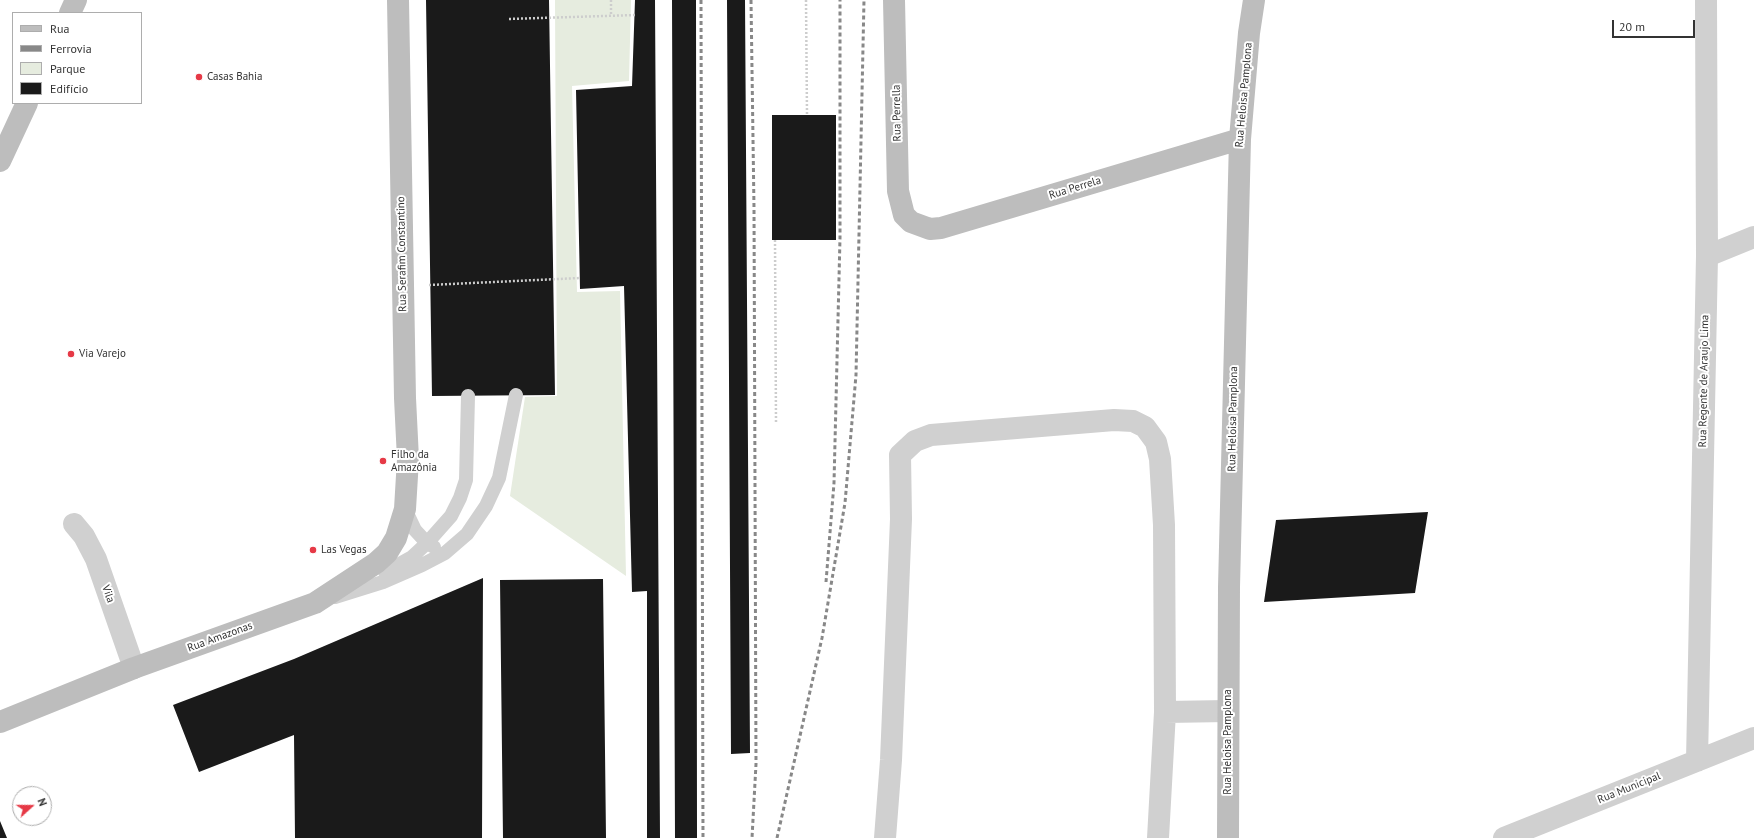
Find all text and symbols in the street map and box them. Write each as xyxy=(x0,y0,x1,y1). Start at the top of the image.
legend xyxy=(12,12,142,104)
scale bar xyxy=(1614,12,1697,38)
text: 20 m xyxy=(1619,19,1645,34)
text: Rua xyxy=(50,21,69,36)
text: Ferrovia xyxy=(50,41,92,56)
street label: Rua Heloisa Pamplona xyxy=(1233,42,1255,148)
text: Parque xyxy=(50,61,85,76)
place label: Casas Bahia xyxy=(207,70,263,84)
marker: Casas Bahia xyxy=(194,72,204,82)
text: Edifício xyxy=(50,81,88,96)
street label: Rua Perrella xyxy=(890,84,904,142)
street label: Rua Perrela xyxy=(1047,174,1103,202)
street label: Rua Serafim Constantino xyxy=(394,196,410,312)
street label: Rua Regente de Araujo Lima xyxy=(1696,315,1712,447)
place label: Via Varejo xyxy=(79,347,126,361)
marker: Via Varejo xyxy=(66,349,76,359)
street label: Rua Heloisa Pamplona xyxy=(1225,366,1241,472)
place label: Filho da Amazônia xyxy=(391,448,437,474)
marker: Filho da Amazônia xyxy=(378,456,388,466)
place label: Las Vegas xyxy=(321,543,367,557)
marker: Las Vegas xyxy=(308,545,318,555)
street label: Vila xyxy=(99,583,117,605)
street label: Rua Amazonas xyxy=(186,619,254,655)
street label: Rua Heloisa Pamplona xyxy=(1221,689,1235,795)
street label: Rua Municipal xyxy=(1596,769,1662,807)
north arrow xyxy=(12,786,52,826)
text: N xyxy=(34,796,50,808)

